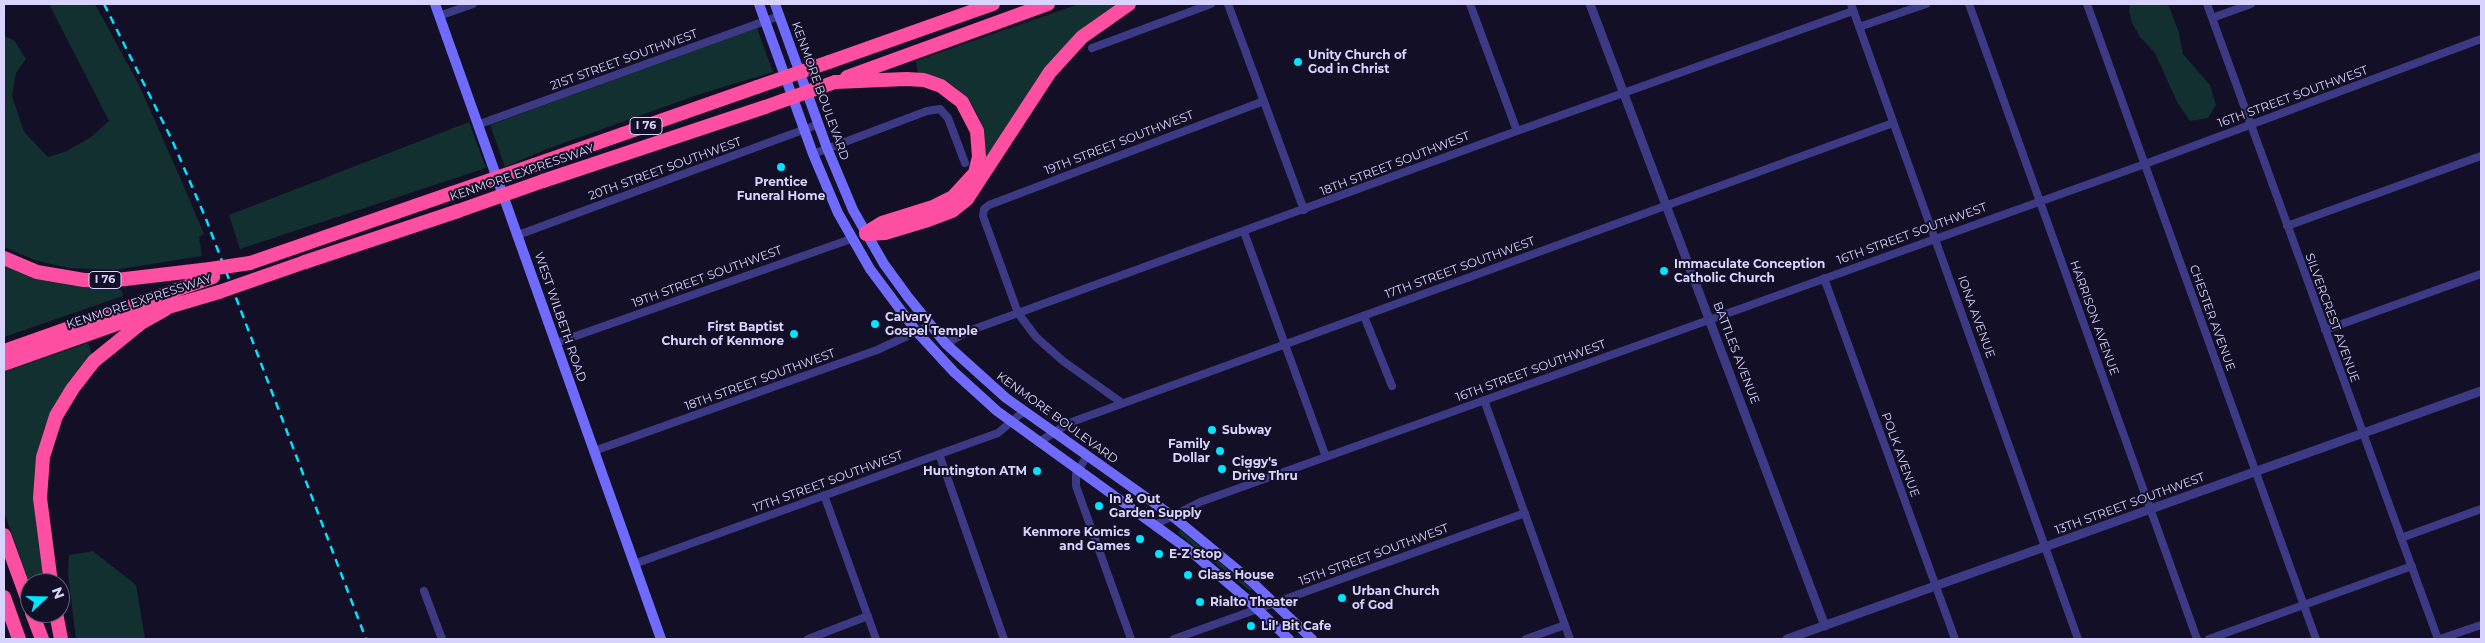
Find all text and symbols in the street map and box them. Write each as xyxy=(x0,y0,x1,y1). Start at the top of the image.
street label: KENMORE BOULEVARD xyxy=(788,20,852,162)
street label: 21ST STREET SOUTHWEST xyxy=(548,27,700,93)
place label: Unity Church of God in Christ xyxy=(1308,48,1406,76)
marker: Unity Church of God in Christ xyxy=(1292,56,1304,68)
street label: 16TH STREET SOUTHWEST xyxy=(2216,63,2370,131)
street label: 19TH STREET SOUTHWEST xyxy=(1042,108,1196,178)
road number: I 76 xyxy=(630,118,662,134)
street label: 18TH STREET SOUTHWEST xyxy=(1318,129,1472,199)
street label: 20TH STREET SOUTHWEST xyxy=(587,135,743,203)
street label: KENMORE EXPRESSWAY xyxy=(448,141,596,205)
marker: Prentice Funeral Home xyxy=(775,161,787,173)
place label: Prentice Funeral Home xyxy=(737,175,825,203)
street label: 16TH STREET SOUTHWEST xyxy=(1835,200,1989,268)
street label: 17TH STREET SOUTHWEST xyxy=(1383,234,1537,302)
street label: 19TH STREET SOUTHWEST xyxy=(630,243,784,311)
street label: WEST WILBETH ROAD xyxy=(531,250,589,384)
street label: SILVERCREST AVENUE xyxy=(2302,251,2362,385)
place label: Immaculate Conception Catholic Church xyxy=(1674,257,1825,285)
street label: HARRISON AVENUE xyxy=(2066,259,2122,377)
street label: CHESTER AVENUE xyxy=(2186,263,2238,373)
marker: Immaculate Conception Catholic Church xyxy=(1658,265,1670,277)
street label: KENMORE EXPRESSWAY xyxy=(65,272,213,332)
road number: I 76 xyxy=(89,272,121,288)
street label: IONA AVENUE xyxy=(1954,274,1998,360)
street label: BATTLES AVENUE xyxy=(1710,300,1762,406)
place label: Calvary Gospel Temple xyxy=(885,310,978,338)
marker: Calvary Gospel Temple xyxy=(869,318,881,330)
place label: First Baptist Church of Kenmore xyxy=(661,320,784,348)
marker: First Baptist Church of Kenmore xyxy=(788,328,800,340)
street label: 16TH STREET SOUTHWEST xyxy=(1454,337,1608,405)
street label: 18TH STREET SOUTHWEST xyxy=(683,346,837,414)
street label: KENMORE BOULEVARD xyxy=(994,369,1120,467)
street label: POLK AVENUE xyxy=(1878,411,1922,499)
place label: Subway xyxy=(1222,423,1271,437)
marker: Subway xyxy=(1206,424,1218,436)
place label: Family Dollar xyxy=(1168,437,1210,465)
marker: Family Dollar xyxy=(1214,445,1226,457)
street label: 17TH STREET SOUTHWEST xyxy=(751,448,905,516)
place label: Ciggy's Drive Thru xyxy=(1232,455,1298,483)
marker: Ciggy's Drive Thru xyxy=(1216,463,1228,475)
place label: Huntington ATM xyxy=(923,464,1027,478)
marker: Huntington ATM xyxy=(1031,465,1043,477)
street label: 13TH STREET SOUTHWEST xyxy=(2053,470,2207,538)
place label: In & Out Garden Supply xyxy=(1109,492,1202,520)
marker: In & Out Garden Supply xyxy=(1093,500,1105,512)
street label: 15TH STREET SOUTHWEST xyxy=(1297,521,1451,589)
place label: Kenmore Komics and Games xyxy=(1023,525,1130,553)
marker: Kenmore Komics and Games xyxy=(1134,533,1146,545)
place label: E-Z Stop xyxy=(1169,547,1222,561)
marker: E-Z Stop xyxy=(1153,548,1165,560)
place label: Glass House xyxy=(1198,568,1274,582)
marker: Glass House xyxy=(1182,569,1194,581)
north arrow xyxy=(20,573,70,623)
text: N xyxy=(48,584,68,601)
place label: Urban Church of God xyxy=(1352,584,1439,612)
marker: Urban Church of God xyxy=(1336,592,1348,604)
place label: Rialto Theater xyxy=(1210,595,1298,609)
marker: Rialto Theater xyxy=(1194,596,1206,608)
place label: Lil' Bit Cafe xyxy=(1261,619,1331,633)
marker: Lil' Bit Cafe xyxy=(1245,620,1257,632)

